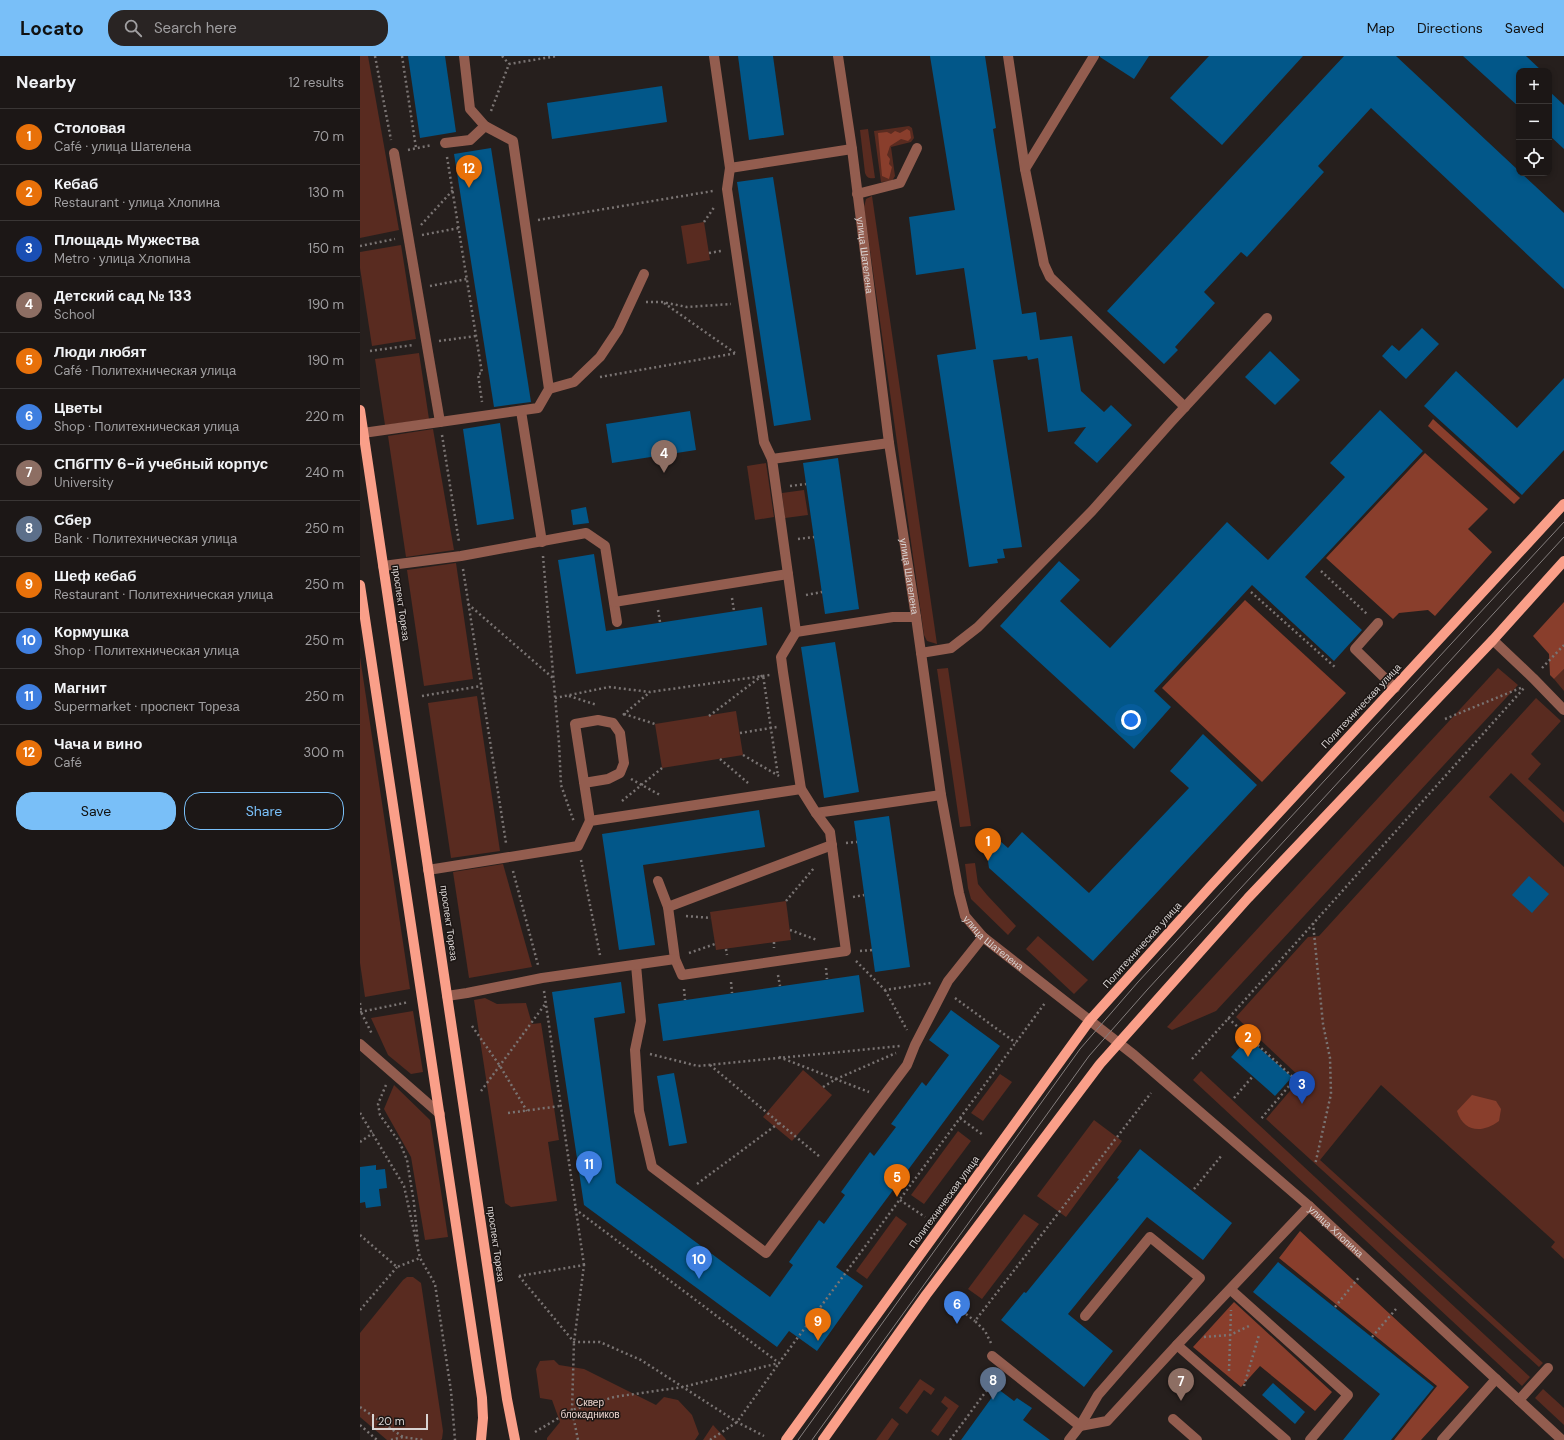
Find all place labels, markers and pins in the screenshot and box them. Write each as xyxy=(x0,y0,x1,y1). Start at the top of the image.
pin: 12 xyxy=(456,155,482,188)
pin: 4 xyxy=(651,440,677,473)
pin: 1 xyxy=(975,828,1001,861)
pin: 2 xyxy=(1235,1024,1261,1057)
pin: 3 xyxy=(1289,1071,1315,1104)
pin: 11 xyxy=(576,1151,602,1184)
pin: 5 xyxy=(884,1164,910,1197)
pin: 10 xyxy=(686,1246,712,1279)
pin: 6 xyxy=(944,1291,970,1324)
pin: 9 xyxy=(805,1308,831,1341)
pin: 8 xyxy=(980,1367,1006,1400)
pin: 7 xyxy=(1168,1368,1194,1401)

